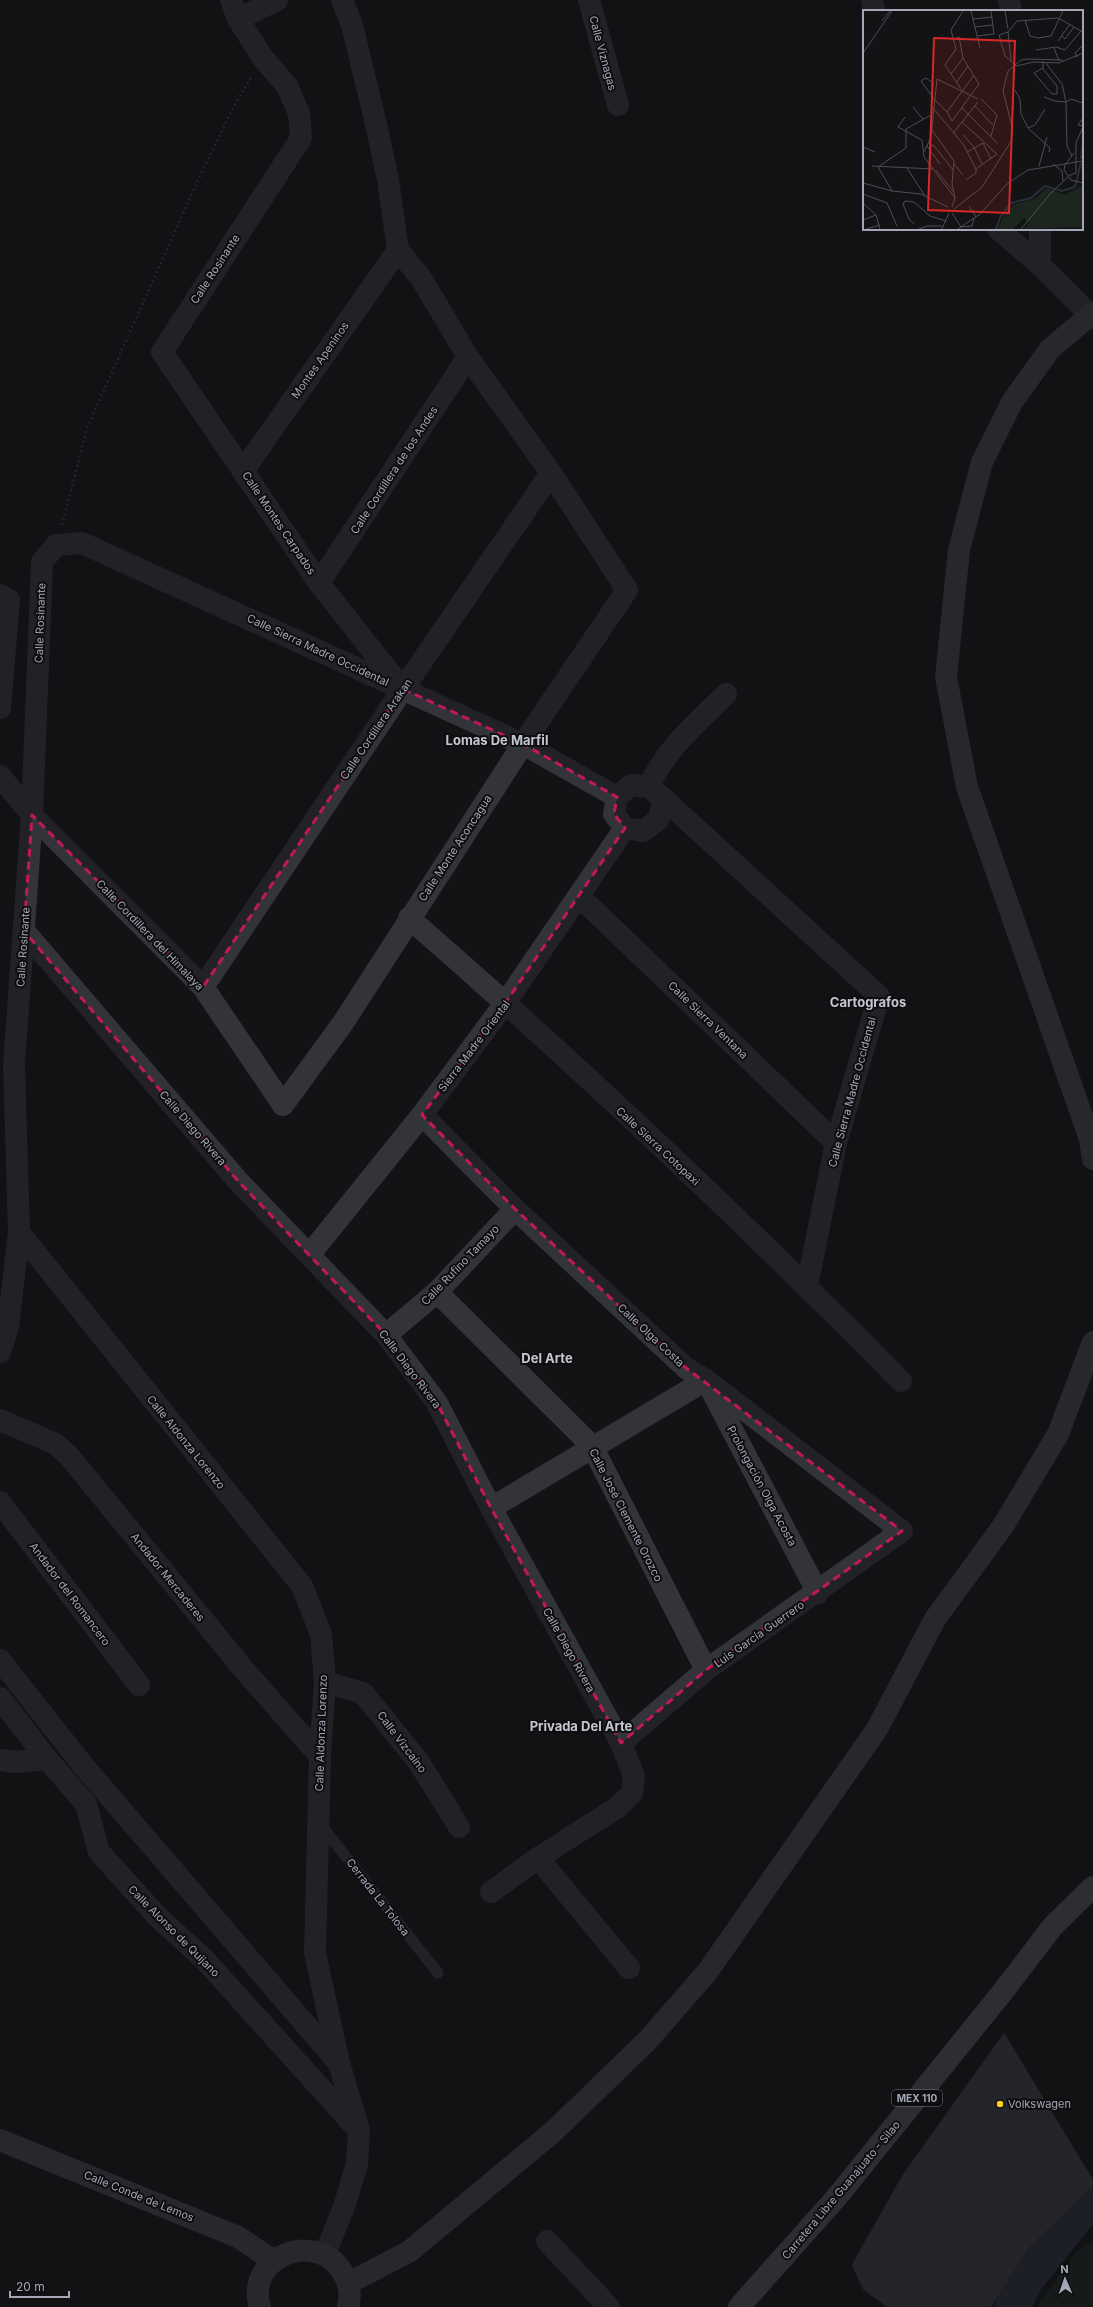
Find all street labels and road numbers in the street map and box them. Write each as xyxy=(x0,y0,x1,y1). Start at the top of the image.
street label: Calle Viznagas xyxy=(586,14,620,92)
street label: Calle Rosinante xyxy=(187,232,243,306)
street label: Montes Apeninos xyxy=(288,319,352,401)
street label: Calle Cordillera de los Andes xyxy=(347,403,441,537)
street label: Calle Montes Carpados xyxy=(239,469,319,577)
street label: Calle Rosinante xyxy=(32,583,48,663)
street label: Calle Sierra Madre Occidental xyxy=(245,611,391,689)
street label: Calle Cordillera Arakan xyxy=(337,676,415,782)
street label: Calle Monte Aconcagua xyxy=(415,792,495,904)
street label: Calle Cordillera del Himalaya xyxy=(93,877,207,993)
street label: Calle Rosinante xyxy=(13,907,33,987)
street label: Calle Sierra Ventana xyxy=(665,978,751,1062)
street label: Sierra Madre Oriental xyxy=(435,997,513,1095)
street label: Calle Sierra Madre Occidental xyxy=(825,1015,879,1169)
street label: Calle Diego Rivera xyxy=(157,1088,229,1168)
street label: Calle Sierra Cotopaxi xyxy=(613,1104,703,1188)
street label: Calle Rufino Tamayo xyxy=(418,1222,502,1308)
street label: Calle Olga Costa xyxy=(615,1300,687,1370)
street label: Calle Diego Rivera xyxy=(376,1327,444,1411)
street label: Calle Aldonza Lorenzo xyxy=(144,1392,228,1492)
street label: Prolongación Olga Acosta xyxy=(724,1423,800,1549)
street label: Calle José Clemente Orozco xyxy=(586,1446,666,1584)
street label: Andador Mercaderes xyxy=(128,1530,208,1624)
street label: Andador del Romancero xyxy=(27,1540,114,1649)
street label: Luis García Guerrero xyxy=(711,1597,807,1670)
street label: Calle Diego Rivera xyxy=(540,1605,598,1695)
street label: Calle Aldonza Lorenzo xyxy=(312,1674,330,1792)
street label: Calle Vizcaíno xyxy=(374,1708,430,1776)
street label: Cerrada La Tolosa xyxy=(343,1855,413,1939)
street label: Calle Alonso de Quijano xyxy=(125,1882,223,1980)
road number: MEX 110 xyxy=(892,2090,942,2106)
street label: Carretera Libre Guanajuato - Silao xyxy=(779,2118,903,2262)
street label: Calle Conde de Lemos xyxy=(82,2168,196,2225)

